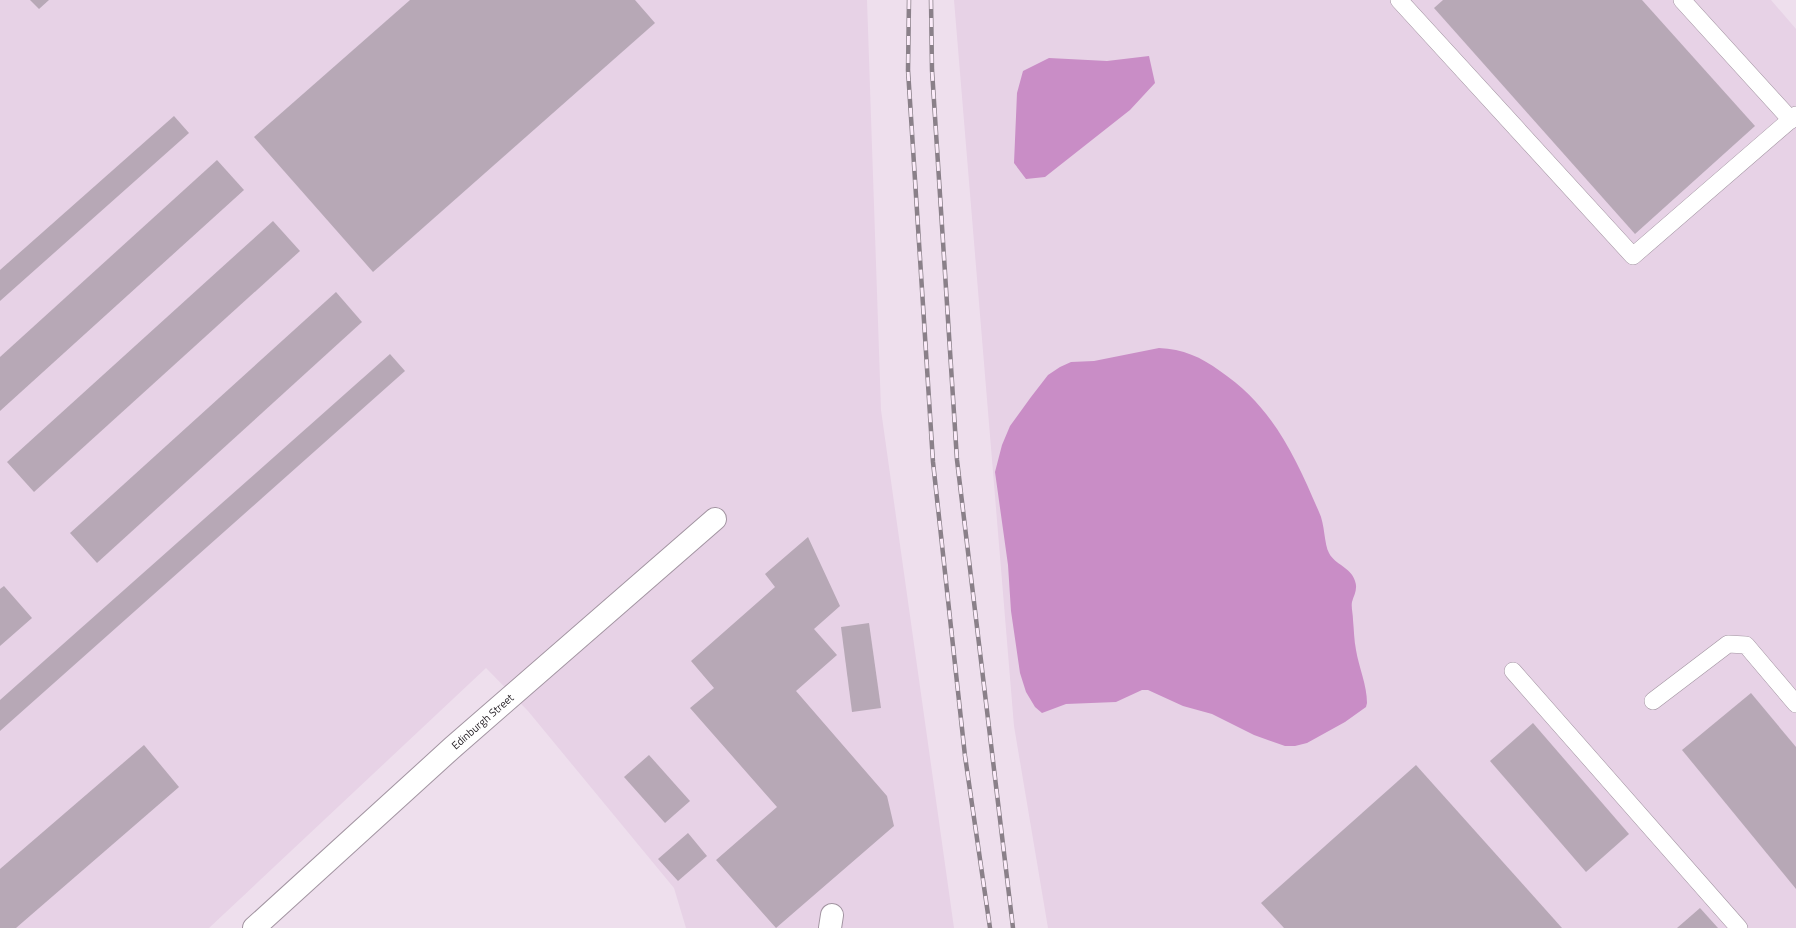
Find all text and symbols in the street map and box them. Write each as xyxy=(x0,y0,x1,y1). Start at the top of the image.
street label: Edinburgh Street xyxy=(448,690,517,753)

